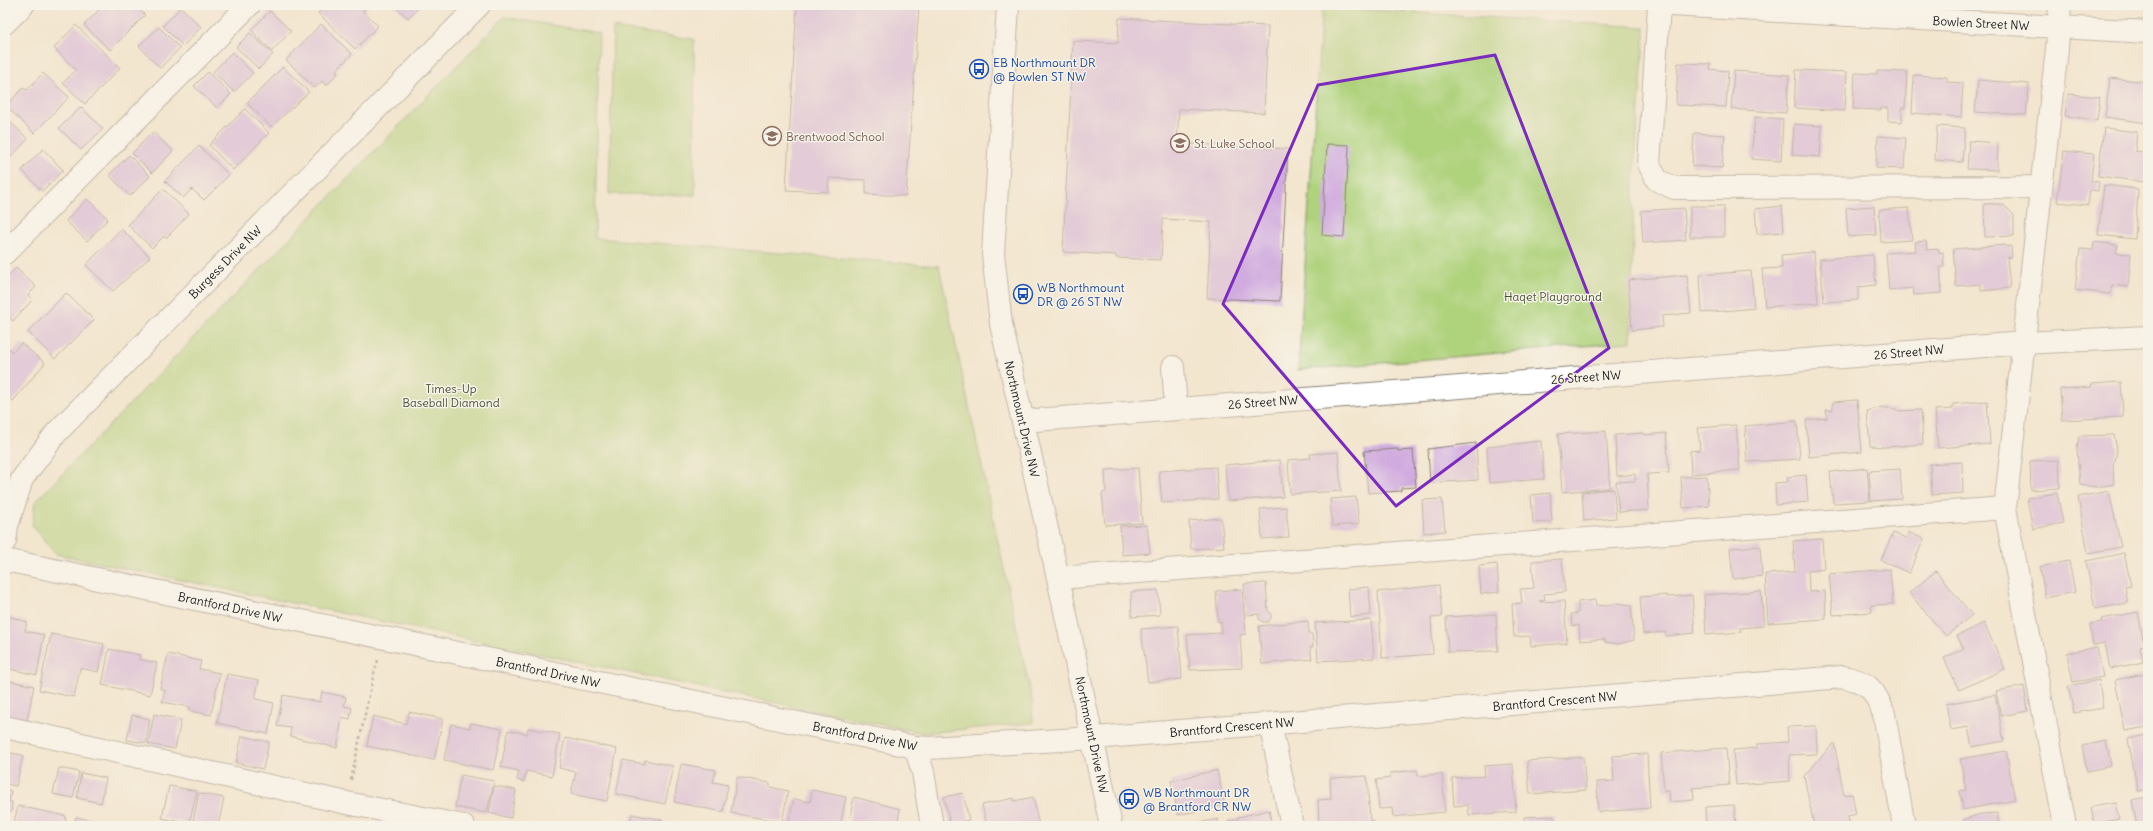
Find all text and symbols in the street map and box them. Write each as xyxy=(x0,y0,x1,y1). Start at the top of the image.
street label: Bowlen Street NW xyxy=(1932,13,2030,33)
place label: EB Northmount DR @ Bowlen ST NW xyxy=(993,55,1096,84)
bus stop icon: EB Northmount DR @ Bowlen ST NW xyxy=(968,58,990,80)
school or university icon: Brentwood School xyxy=(761,125,783,147)
place label: Brentwood School xyxy=(786,129,884,144)
school or university icon: St. Luke School xyxy=(1169,132,1191,154)
place label: St. Luke School xyxy=(1194,136,1274,151)
street label: Burgess Drive NW xyxy=(185,222,265,302)
place label: WB Northmount DR @ 26 ST NW xyxy=(1037,280,1125,309)
bus stop icon: WB Northmount DR @ 26 ST NW xyxy=(1012,283,1034,305)
park label: Haqet Playground xyxy=(1504,289,1602,304)
street label: 26 Street NW xyxy=(1873,341,1945,363)
street label: Northmount Drive NW xyxy=(1001,359,1043,479)
street label: 26 Street NW xyxy=(1550,367,1622,387)
park label: Times-Up Baseball Diamond xyxy=(402,381,500,410)
street label: 26 Street NW xyxy=(1227,392,1299,412)
street label: Brantford Drive NW xyxy=(177,589,283,625)
street label: Brantford Drive NW xyxy=(495,654,601,690)
street label: Northmount Drive NW xyxy=(1072,675,1112,795)
street label: Brantford Crescent NW xyxy=(1492,688,1618,714)
street label: Brantford Crescent NW xyxy=(1169,714,1295,740)
street label: Brantford Drive NW xyxy=(812,719,919,753)
place label: WB Northmount DR @ Brantford CR NW xyxy=(1143,785,1251,814)
bus stop icon: WB Northmount DR @ Brantford CR NW xyxy=(1118,788,1140,810)

